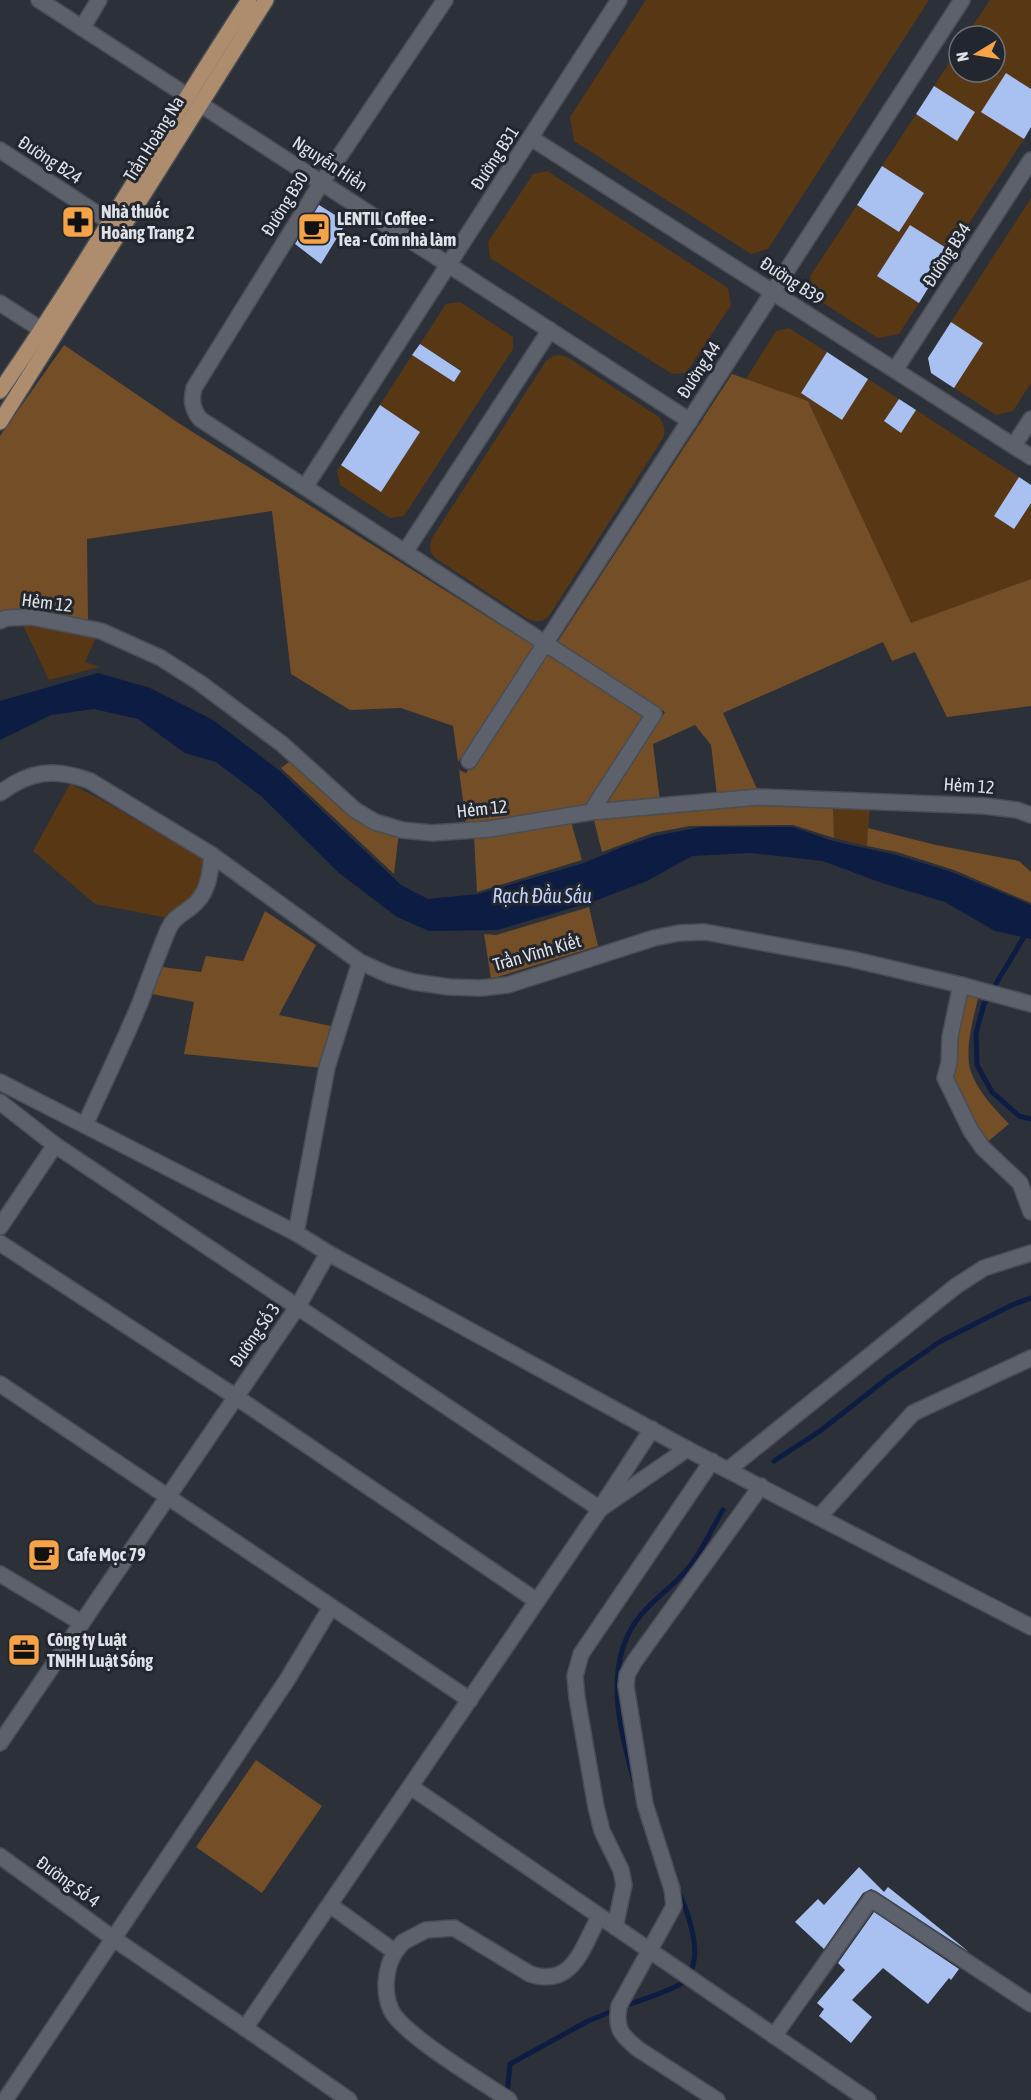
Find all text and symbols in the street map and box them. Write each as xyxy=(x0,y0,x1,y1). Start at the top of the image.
north arrow xyxy=(947,24,1007,84)
text: N xyxy=(953,51,972,63)
street label: Trần Hoàng Na xyxy=(118,92,188,185)
street label: Đường B31 xyxy=(466,122,523,193)
street label: Đường B24 xyxy=(15,131,86,188)
street label: Nguyễn Hiền xyxy=(289,131,372,196)
street label: Đường B30 xyxy=(257,168,312,240)
place label: Nhà thuốc Hoàng Trang 2 xyxy=(101,201,195,243)
pharmacy icon: Nhà thuốc Hoàng Trang 2 xyxy=(60,204,96,240)
place label: LENTIL Coffee - Tea - Cơm nhà làm xyxy=(337,208,456,250)
cafe icon: LENTIL Coffee - Tea - Cơm nhà làm xyxy=(296,211,332,247)
street label: Đường B34 xyxy=(918,219,975,290)
street label: Đường B39 xyxy=(757,252,828,309)
street label: Đường A4 xyxy=(672,337,725,402)
street label: Hẻm 12 xyxy=(20,589,74,616)
street label: Hẻm 12 xyxy=(943,773,995,798)
street label: Hẻm 12 xyxy=(455,795,508,822)
water label: Rạch Đầu Sấu xyxy=(492,884,592,907)
street label: Trần Vĩnh Kiết xyxy=(490,929,583,975)
street label: Đường Số 3 xyxy=(224,1298,284,1371)
cafe icon: Cafe Mọc 79 xyxy=(26,1537,62,1573)
place label: Cafe Mọc 79 xyxy=(67,1544,146,1565)
place label: Công ty Luật TNHH Luật Sống xyxy=(47,1629,153,1671)
office icon: Công ty Luật TNHH Luật Sống xyxy=(6,1632,42,1668)
street label: Đường Số 4 xyxy=(33,1851,105,1912)

